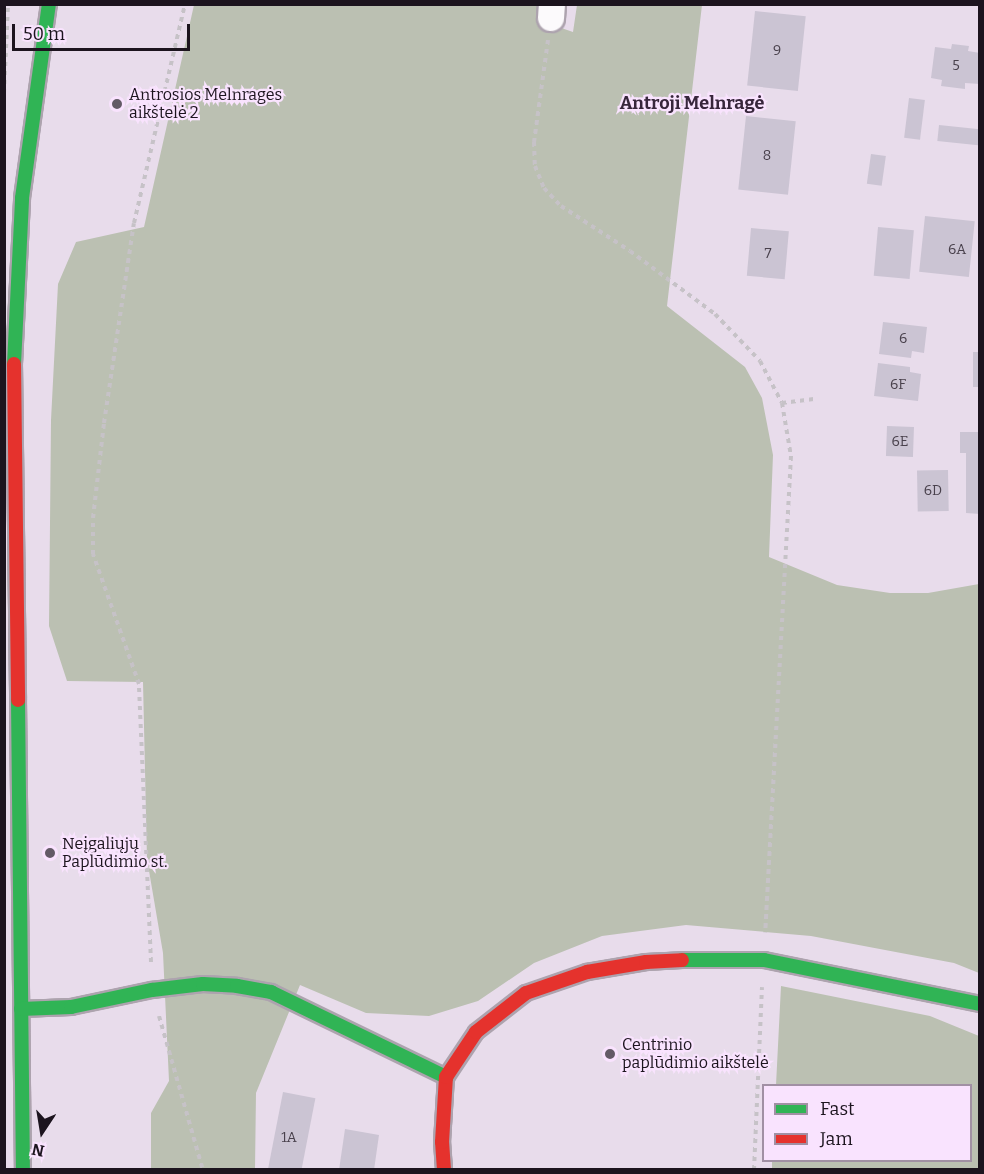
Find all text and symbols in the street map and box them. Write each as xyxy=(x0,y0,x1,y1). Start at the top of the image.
scale bar xyxy=(15,12,194,50)
text: 50 m xyxy=(23,23,65,45)
house number: 9 xyxy=(773,43,781,59)
house number: 5 xyxy=(952,58,960,74)
place label: Antrosios Melnragės aikštelė 2 xyxy=(129,85,282,123)
district label: Antroji Melnragė xyxy=(620,92,764,114)
marker: Antrosios Melnragės aikštelė 2 xyxy=(110,97,124,111)
house number: 8 xyxy=(763,148,771,164)
house number: 6A xyxy=(948,242,966,258)
house number: 7 xyxy=(764,246,772,262)
house number: 6 xyxy=(899,331,907,347)
house number: 6F xyxy=(890,377,906,393)
house number: 6E xyxy=(892,434,908,450)
house number: 6D xyxy=(924,483,942,499)
place label: Neįgaliųjų Paplūdimio st. xyxy=(62,834,167,872)
marker: Neįgaliųjų Paplūdimio st. xyxy=(43,846,57,860)
place label: Centrinio paplūdimio aikštelė xyxy=(622,1035,769,1073)
marker: Centrinio paplūdimio aikštelė xyxy=(603,1047,617,1061)
legend xyxy=(762,1084,972,1162)
text: Fast xyxy=(820,1098,855,1120)
north arrow xyxy=(12,1102,72,1162)
text: Jam xyxy=(820,1128,853,1150)
house number: 1A xyxy=(281,1130,297,1146)
text: N xyxy=(30,1140,46,1161)

